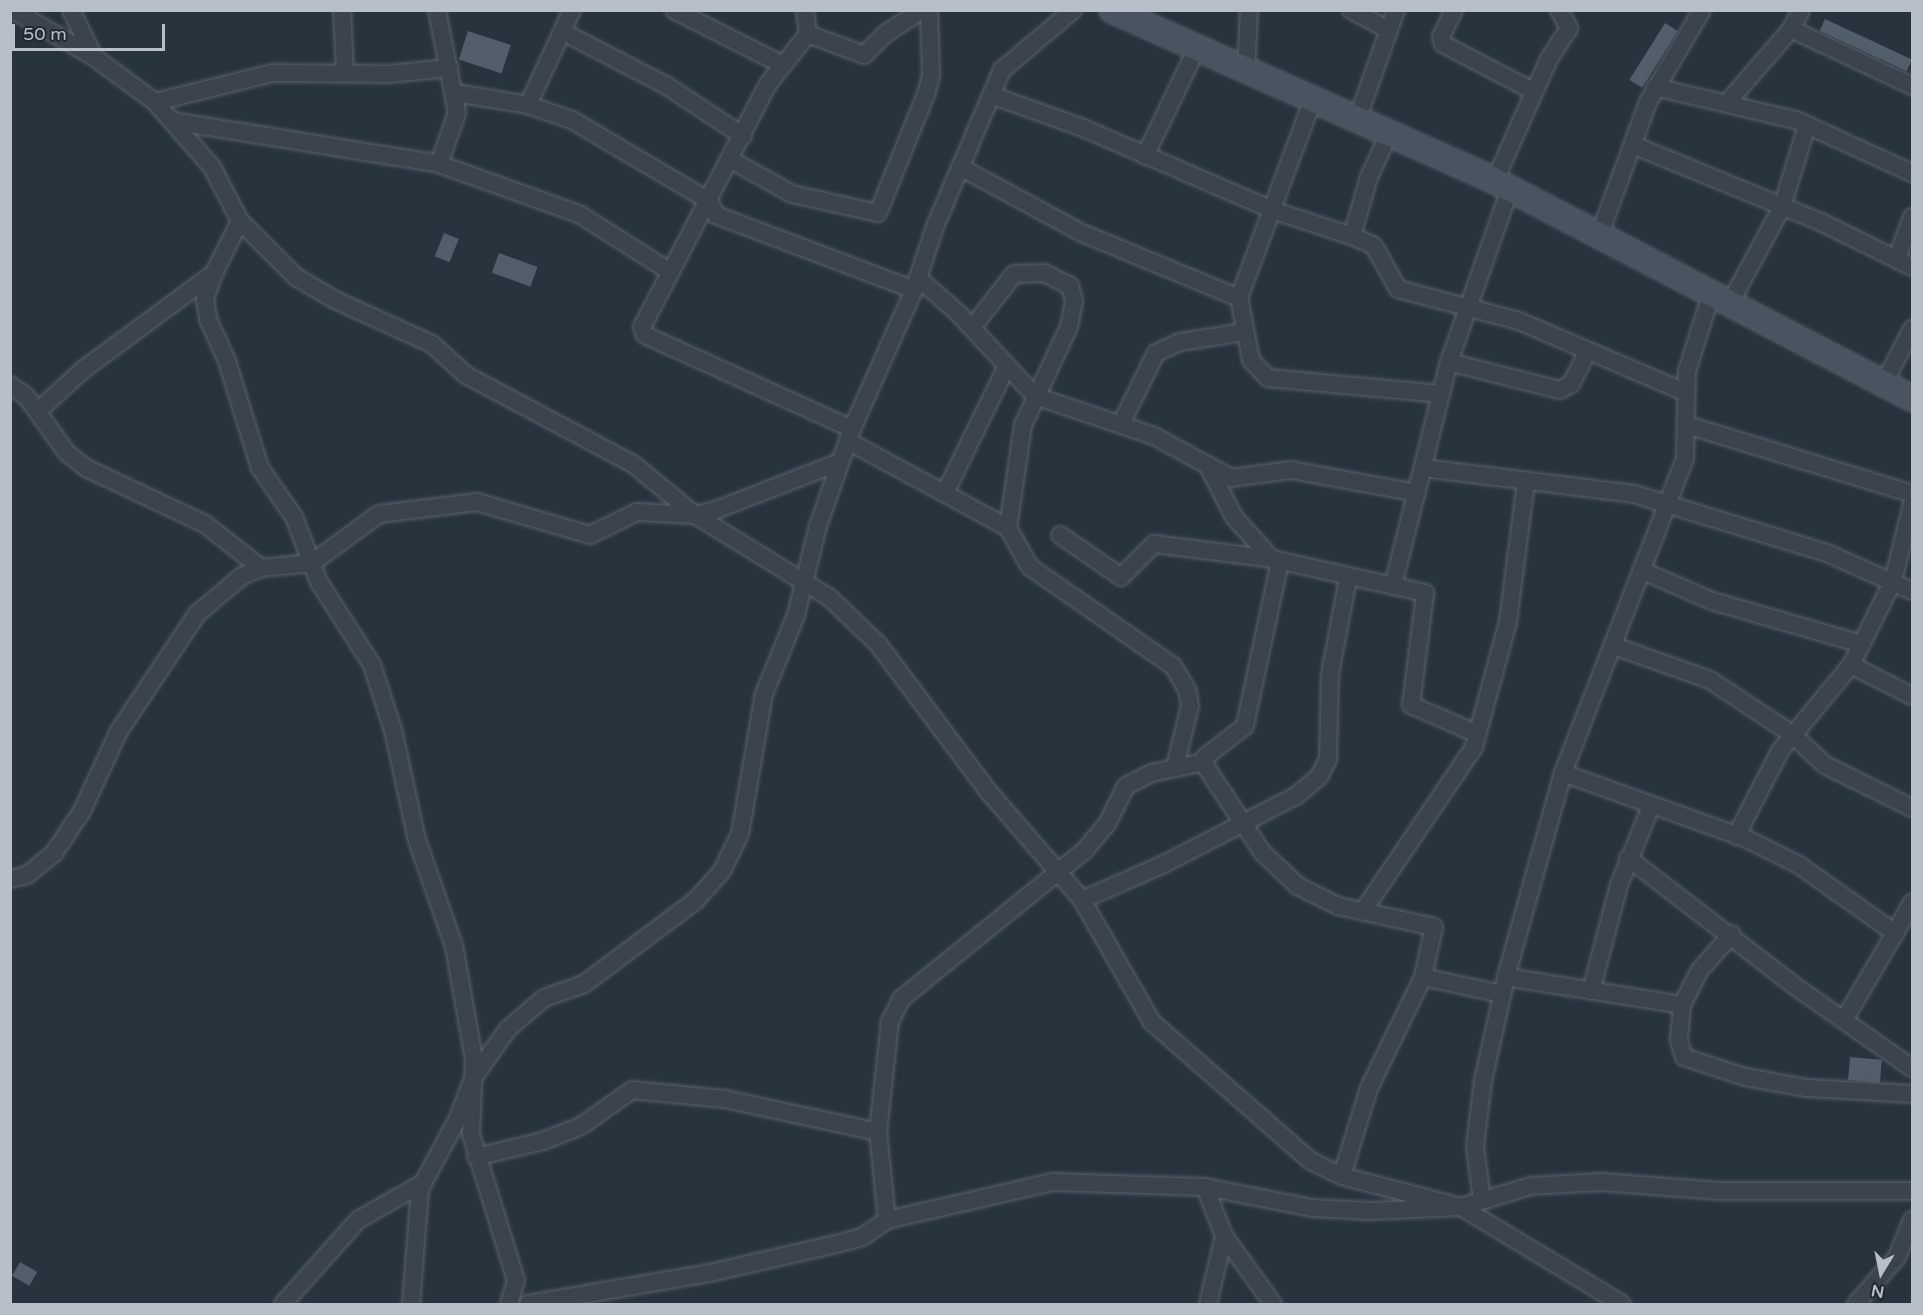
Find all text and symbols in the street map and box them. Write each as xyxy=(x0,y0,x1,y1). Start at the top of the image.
scale bar xyxy=(15,12,168,50)
text: 50 m xyxy=(23,23,67,45)
north arrow xyxy=(1851,1243,1911,1303)
text: N xyxy=(1870,1280,1886,1302)

